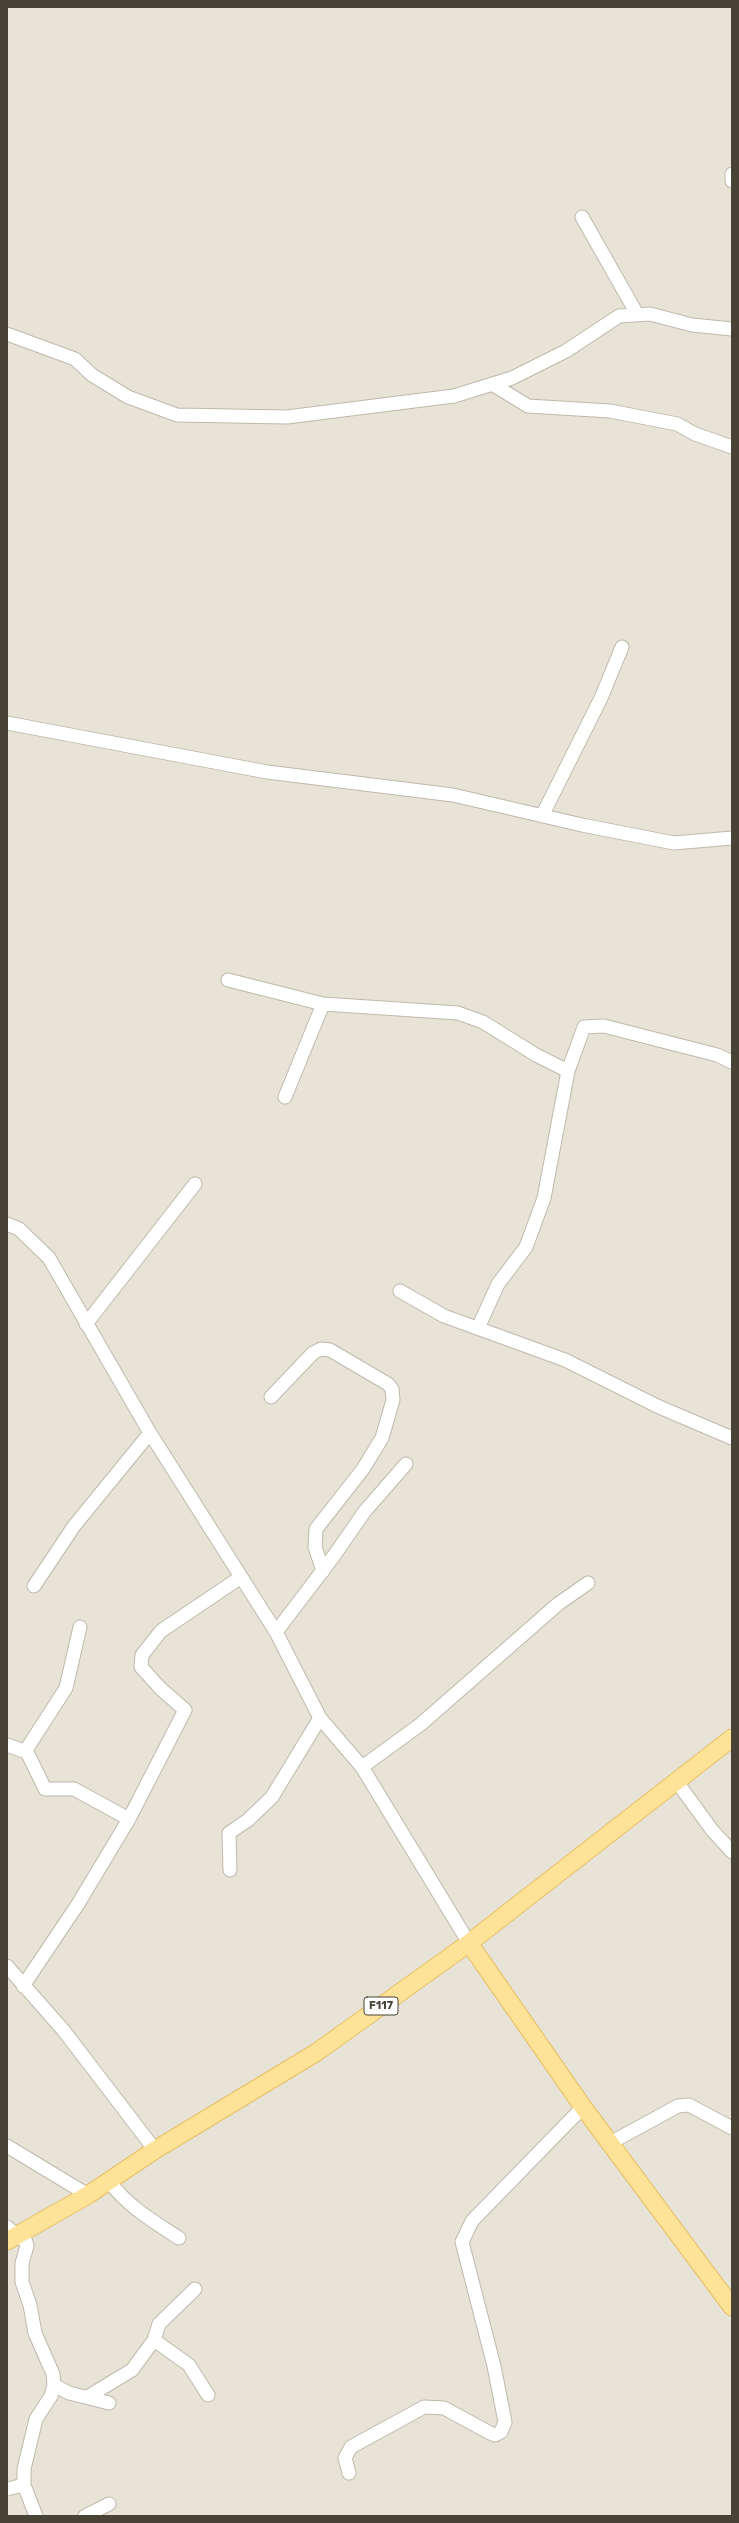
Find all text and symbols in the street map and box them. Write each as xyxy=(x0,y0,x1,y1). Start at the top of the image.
road number: F117 xyxy=(364,1997,398,2015)

